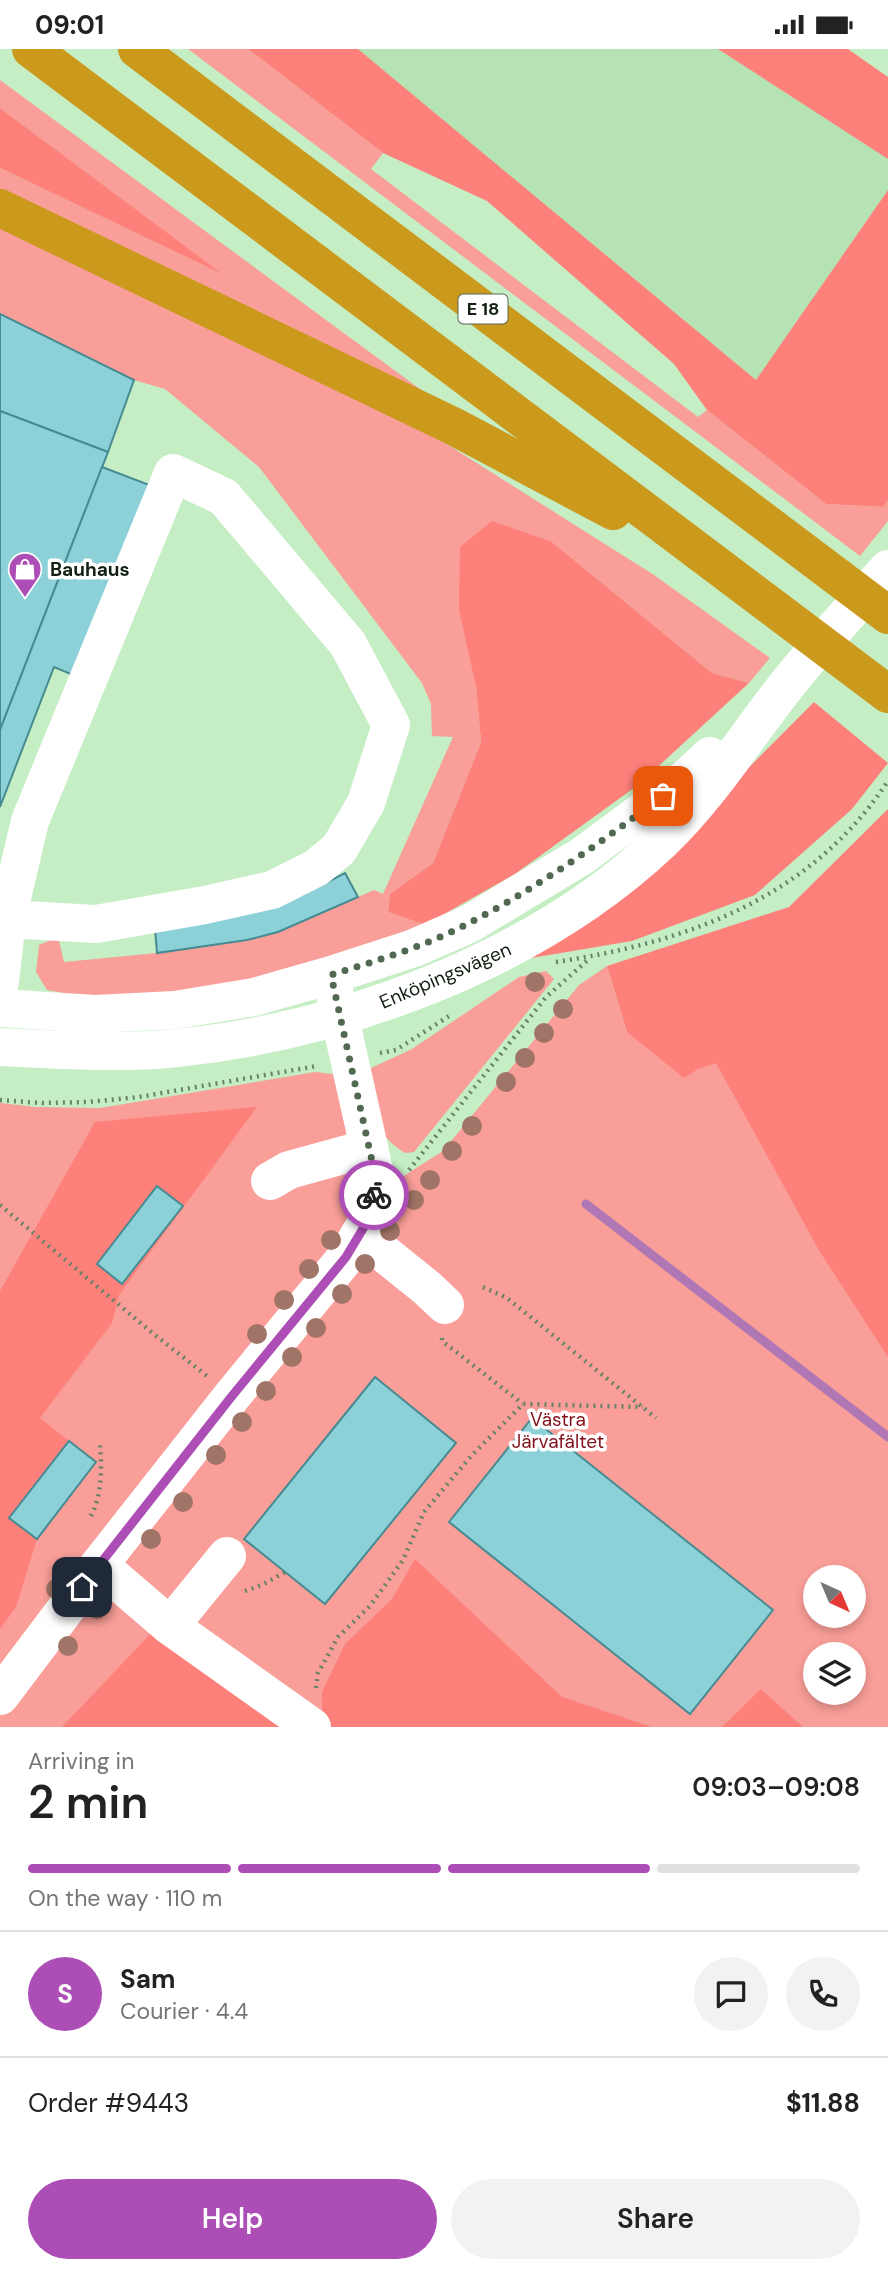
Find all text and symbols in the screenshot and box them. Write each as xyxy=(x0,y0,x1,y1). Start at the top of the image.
text: 09:01 xyxy=(35,8,104,42)
road number: E 18 xyxy=(458,295,508,323)
shop icon: Bauhaus xyxy=(6,550,44,599)
place label: Bauhaus xyxy=(50,557,130,582)
pin xyxy=(633,766,693,826)
icon: bag xyxy=(644,777,682,815)
street label: Enköpingsvägen xyxy=(376,936,515,1014)
courier xyxy=(339,1160,409,1230)
icon: bike xyxy=(355,1176,393,1214)
park label: Västra Järvafältet xyxy=(512,1407,604,1454)
pin xyxy=(52,1557,112,1617)
north arrow xyxy=(803,1565,866,1627)
map controls xyxy=(803,1565,866,1705)
icon: home xyxy=(63,1568,101,1606)
button: layers xyxy=(803,1642,866,1705)
text: Arriving in xyxy=(28,1746,134,1776)
text: 09:03–09:08 xyxy=(692,1770,860,1804)
text: 2 min xyxy=(28,1772,148,1832)
text: On the way · 110 m xyxy=(28,1883,222,1913)
button: chat xyxy=(694,1957,768,2031)
button: phone xyxy=(786,1957,860,2031)
text: Sam xyxy=(120,1962,175,1996)
text: S xyxy=(57,1977,73,2011)
text: Courier · 4.4 xyxy=(120,1996,248,2026)
text: Order #9443 xyxy=(28,2086,189,2120)
text: $11.88 xyxy=(786,2086,860,2120)
button: Help xyxy=(28,2179,437,2259)
button: Share xyxy=(451,2179,860,2259)

